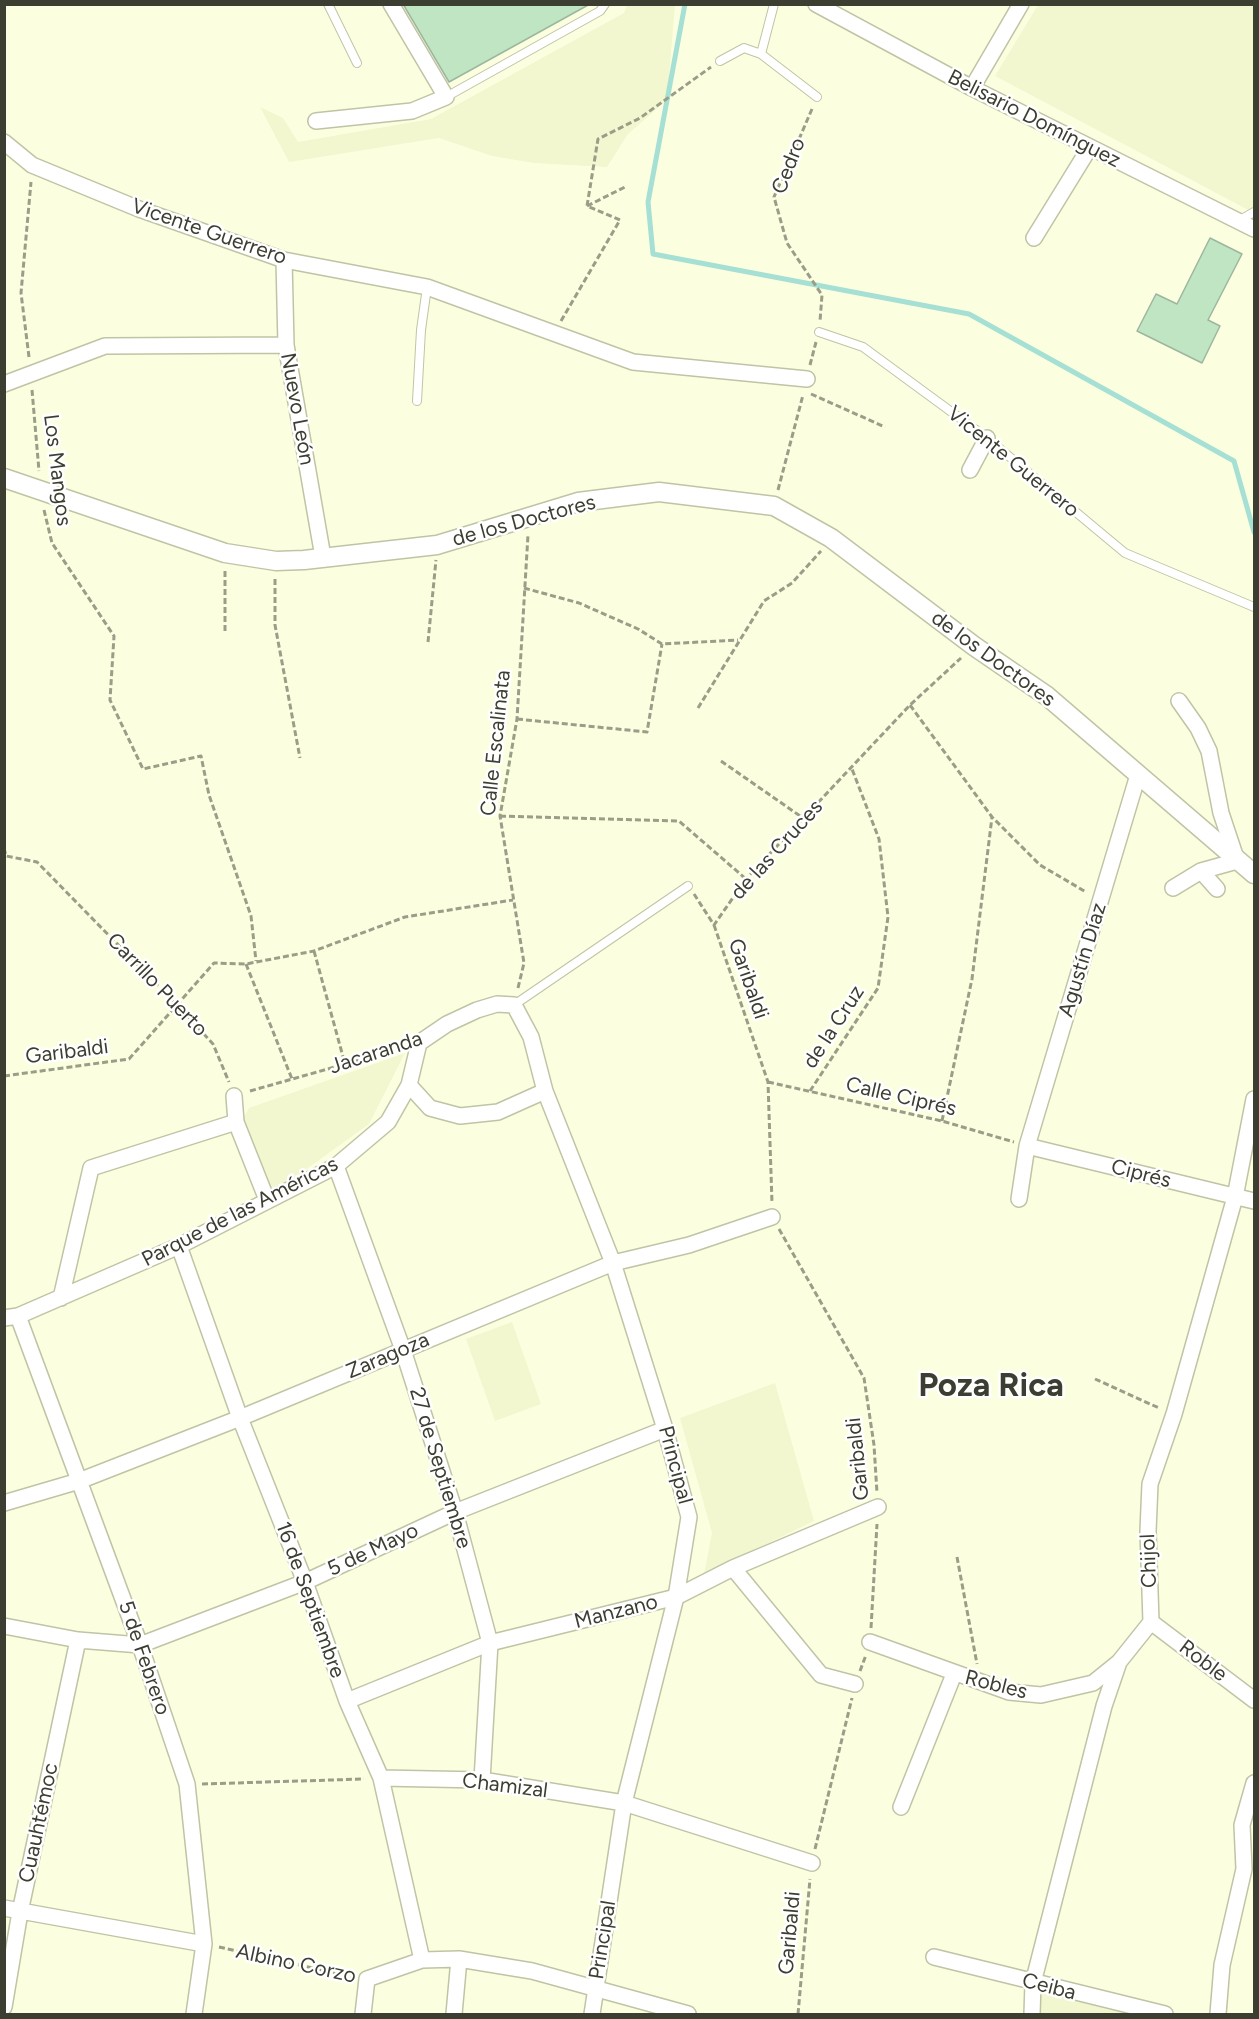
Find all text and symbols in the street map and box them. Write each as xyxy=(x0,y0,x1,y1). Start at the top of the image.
street label: Belisario Domínguez xyxy=(943,65,1125,173)
street label: Cedro xyxy=(767,134,811,198)
street label: Vicente Guerrero xyxy=(128,194,290,270)
street label: Nuevo León xyxy=(275,351,319,467)
street label: Vicente Guerrero xyxy=(942,401,1084,523)
street label: Los Mangos xyxy=(38,413,76,527)
street label: de los Doctores xyxy=(450,490,598,552)
street label: de los Doctores xyxy=(926,606,1060,712)
street label: Calle Escalinata xyxy=(476,669,516,817)
street label: de las Cruces xyxy=(726,795,828,905)
street label: Agustín Díaz xyxy=(1054,900,1112,1020)
street label: Carrillo Puerto xyxy=(101,928,213,1042)
street label: Garibaldi xyxy=(723,935,773,1023)
street label: de la Cruz xyxy=(798,981,870,1073)
street label: Jacaranda xyxy=(326,1026,426,1080)
street label: Garibaldi xyxy=(24,1034,110,1070)
street label: Calle Ciprés xyxy=(843,1072,959,1122)
street label: Parque de las Américas xyxy=(138,1152,342,1272)
street label: Ciprés xyxy=(1108,1154,1174,1194)
street label: Zaragoza xyxy=(343,1327,433,1385)
district label: Poza Rica xyxy=(918,1366,1064,1406)
street label: 27 de Septiembre xyxy=(404,1384,476,1552)
street label: Garibaldi xyxy=(841,1416,875,1502)
street label: Principal xyxy=(653,1423,697,1507)
street label: 16 de Septiembre xyxy=(270,1518,350,1682)
street label: 5 de Mayo xyxy=(323,1518,423,1582)
street label: Chijol xyxy=(1135,1533,1163,1589)
street label: Manzano xyxy=(572,1589,660,1635)
street label: 5 de Febrero xyxy=(113,1598,175,1718)
street label: Roble xyxy=(1174,1635,1232,1687)
street label: Robles xyxy=(962,1665,1030,1705)
street label: Cuauhtémoc xyxy=(14,1761,64,1885)
street label: Chamizal xyxy=(461,1768,549,1804)
street label: Garibaldi xyxy=(774,1890,806,1976)
street label: Principal xyxy=(584,1899,622,1981)
street label: Albino Corzo xyxy=(234,1939,358,1989)
street label: Ceiba xyxy=(1020,1968,1078,2006)

